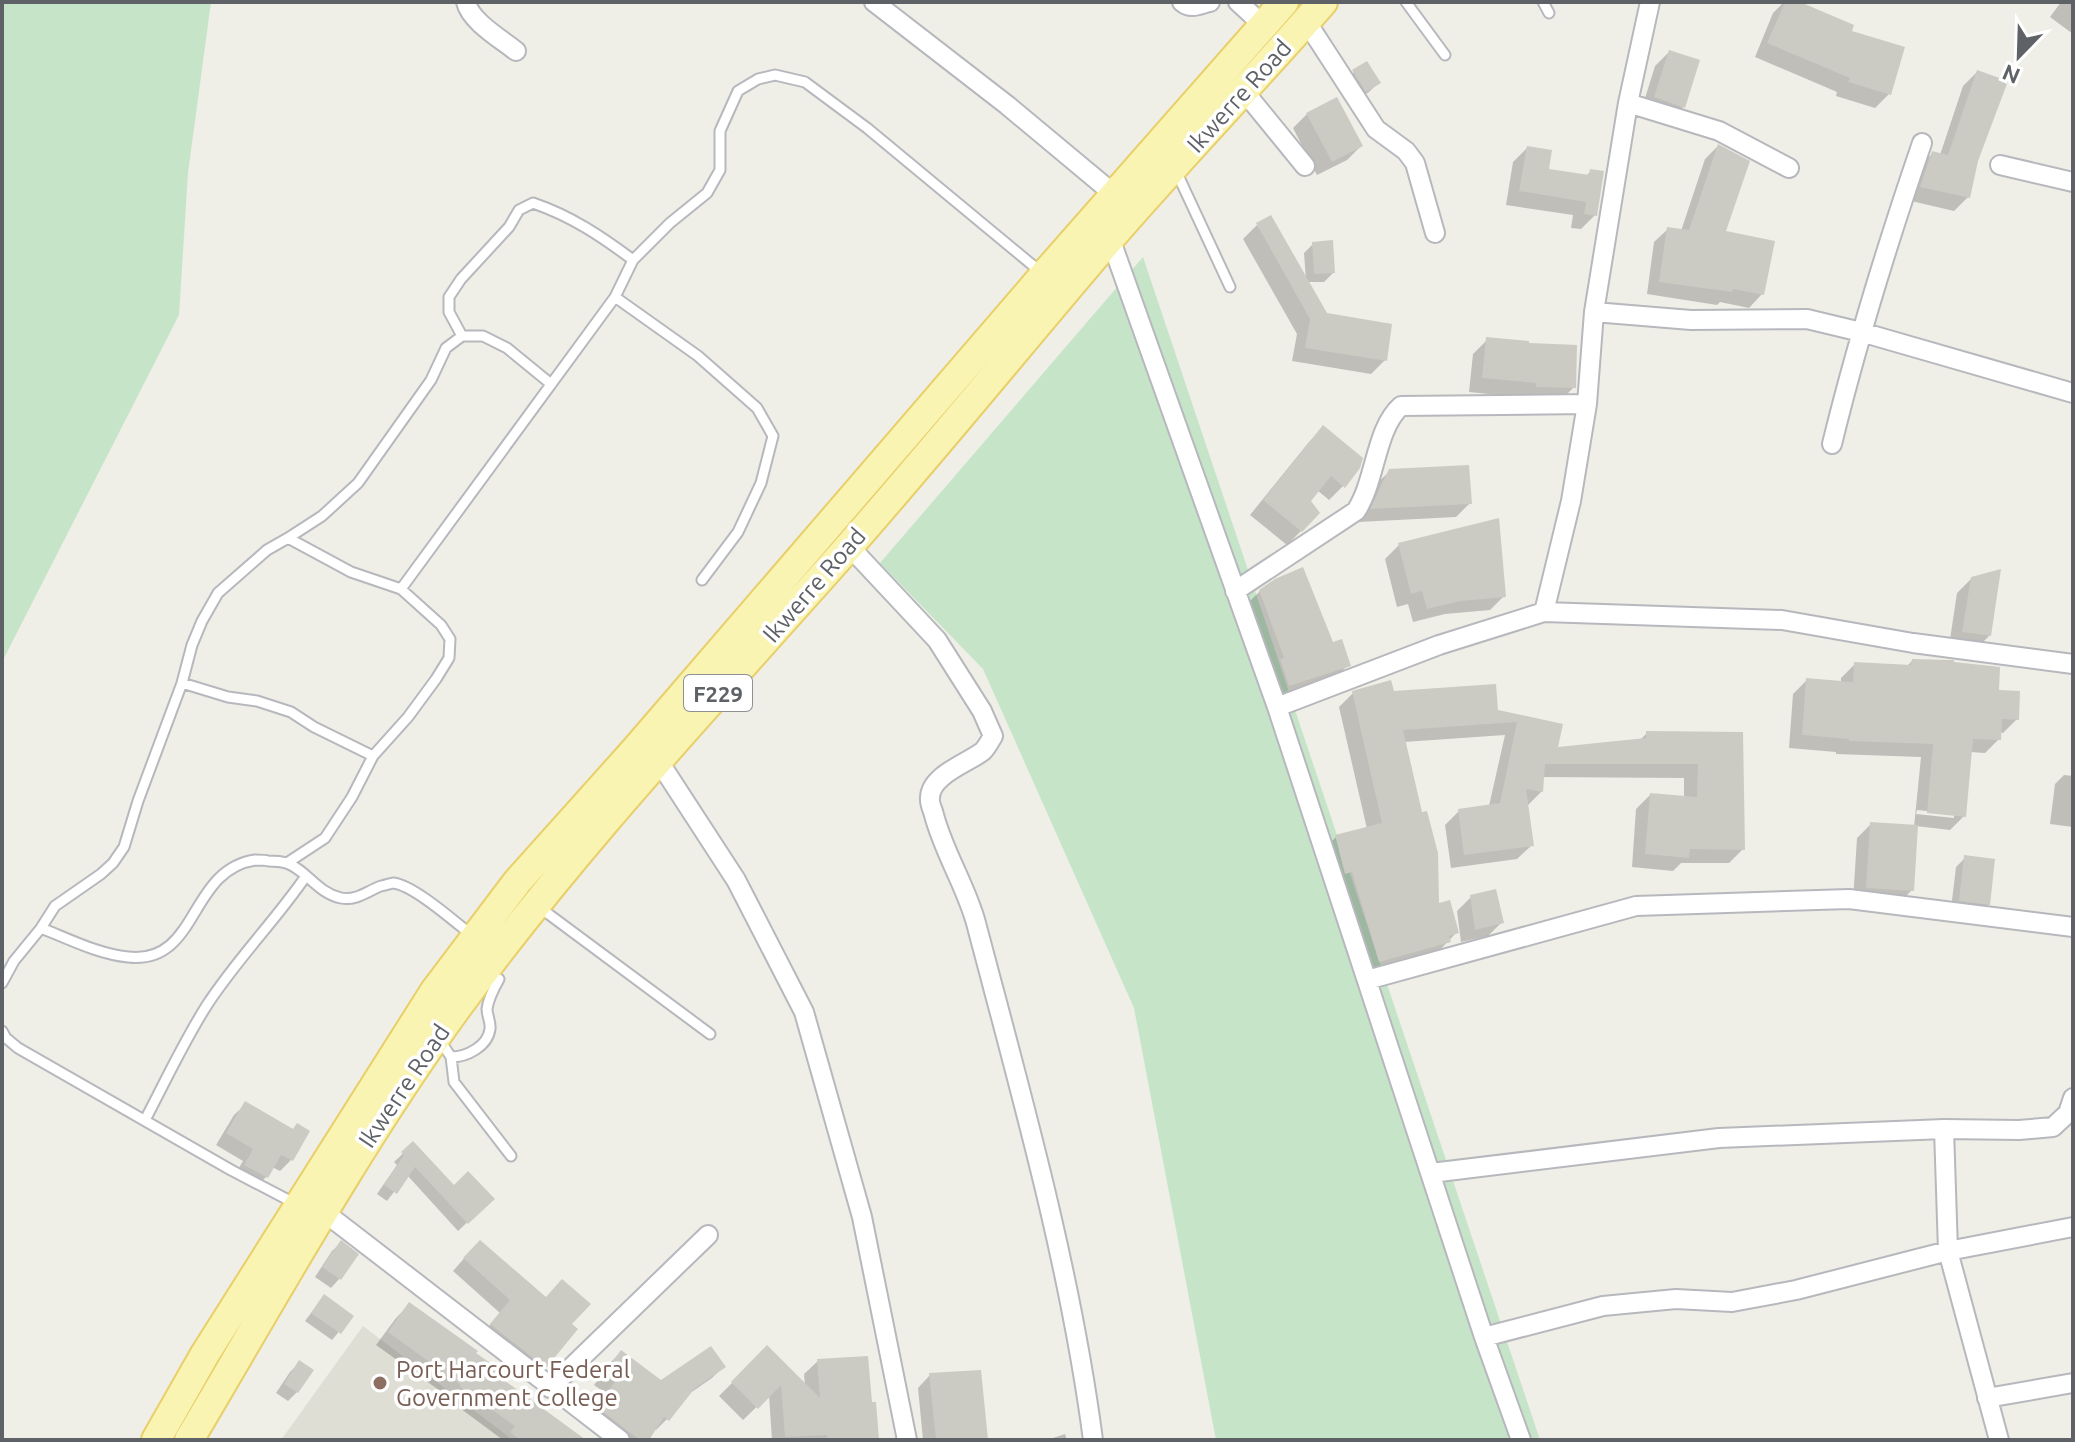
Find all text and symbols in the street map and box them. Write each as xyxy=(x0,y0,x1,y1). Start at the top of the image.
north arrow xyxy=(1979,16,2059,96)
street label: Ikwerre Road xyxy=(1181,34,1297,158)
text: N xyxy=(1999,60,2023,90)
street label: Ikwerre Road xyxy=(757,522,871,648)
road number: F229 xyxy=(684,675,752,711)
street label: Ikwerre Road xyxy=(353,1019,455,1153)
place label: Port Harcourt Federal Government College xyxy=(396,1356,630,1411)
marker: Port Harcourt Federal Government College xyxy=(371,1374,389,1392)

